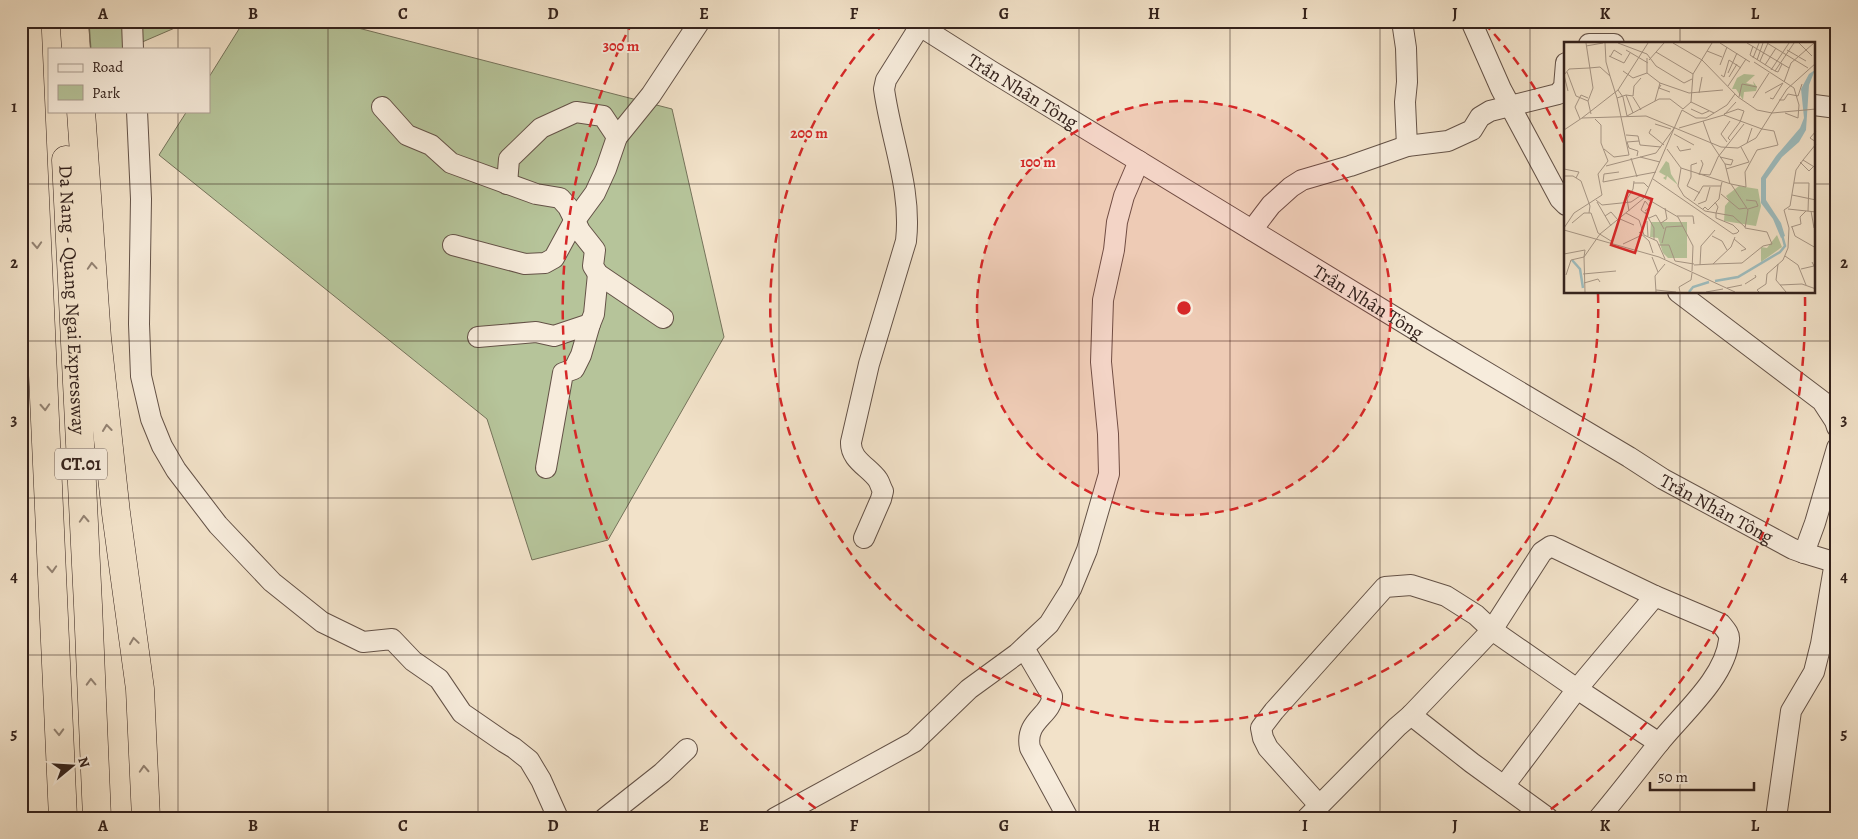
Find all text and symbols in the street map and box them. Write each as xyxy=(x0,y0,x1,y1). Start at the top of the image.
text: A xyxy=(97,3,109,25)
text: B xyxy=(248,3,258,25)
text: C xyxy=(398,3,408,25)
text: D xyxy=(547,3,559,25)
text: E xyxy=(699,3,709,25)
text: F xyxy=(850,3,859,25)
text: G xyxy=(999,3,1009,25)
text: H xyxy=(1148,3,1160,25)
text: I xyxy=(1302,3,1308,25)
text: J xyxy=(1452,3,1458,25)
text: K xyxy=(1600,3,1611,25)
text: L xyxy=(1751,3,1760,25)
text: 300 m xyxy=(603,36,640,56)
inset map xyxy=(1564,42,1816,294)
street label: Trần Nhân Tông xyxy=(962,47,1083,135)
legend xyxy=(48,48,210,112)
text: Road xyxy=(92,57,124,77)
text: Park xyxy=(92,83,121,103)
text: 1 xyxy=(11,96,17,118)
text: 1 xyxy=(1841,96,1847,118)
text: 200 m xyxy=(790,123,828,143)
text: 100 m xyxy=(1020,152,1056,172)
street label: Da Nang - Quang Ngai Expressway xyxy=(52,164,92,436)
one-way arrow xyxy=(32,241,43,249)
text: 2 xyxy=(10,252,18,274)
text: 2 xyxy=(1840,252,1848,274)
street label: Trần Nhân Tông xyxy=(1308,258,1429,346)
one-way arrow xyxy=(86,262,97,270)
centre of rings xyxy=(1175,299,1193,317)
one-way arrow xyxy=(39,403,50,411)
text: 3 xyxy=(11,409,18,431)
text: 3 xyxy=(1841,409,1848,431)
one-way arrow xyxy=(102,423,113,431)
road number: CT.01 xyxy=(55,448,107,479)
street label: Trần Nhân Tông xyxy=(1655,468,1778,550)
one-way arrow xyxy=(79,515,90,523)
text: 4 xyxy=(10,566,18,588)
one-way arrow xyxy=(47,566,58,574)
text: 4 xyxy=(1840,566,1848,588)
one-way arrow xyxy=(129,637,139,645)
one-way arrow xyxy=(86,677,97,685)
text: 5 xyxy=(11,723,18,745)
text: 5 xyxy=(1841,723,1848,745)
one-way arrow xyxy=(54,728,65,736)
north arrow xyxy=(48,742,98,792)
text: N xyxy=(73,754,94,770)
scale bar xyxy=(1650,759,1754,791)
one-way arrow xyxy=(139,765,149,772)
text: 50 m xyxy=(1658,767,1688,787)
text: A xyxy=(97,815,109,837)
text: B xyxy=(248,815,258,837)
text: C xyxy=(398,815,408,837)
text: D xyxy=(547,815,559,837)
text: E xyxy=(699,815,709,837)
text: F xyxy=(850,815,859,837)
text: G xyxy=(999,815,1009,837)
text: H xyxy=(1148,815,1160,837)
text: I xyxy=(1302,815,1308,837)
text: J xyxy=(1452,815,1458,837)
text: K xyxy=(1600,815,1611,837)
text: L xyxy=(1751,815,1760,837)

